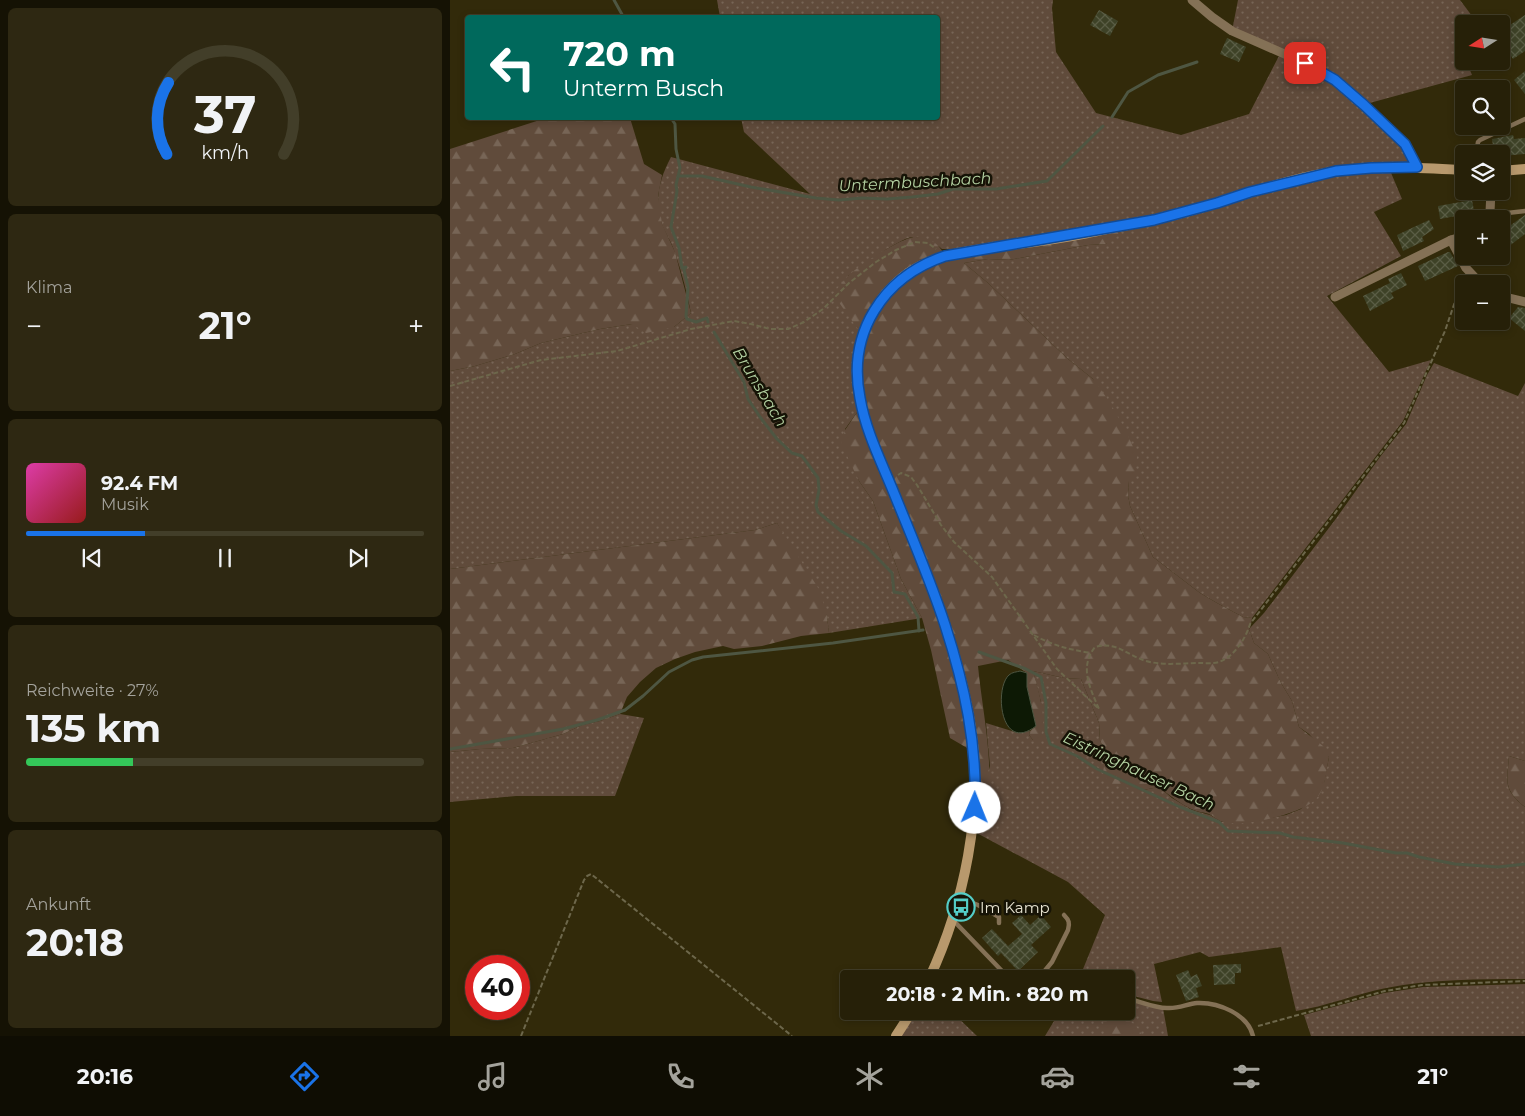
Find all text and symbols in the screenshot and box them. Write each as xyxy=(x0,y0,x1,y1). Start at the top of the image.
north arrow xyxy=(1455,15,1510,70)
map controls xyxy=(1455,15,1510,330)
text: 720 m xyxy=(563,32,676,75)
icon: left xyxy=(480,35,545,100)
pin xyxy=(1284,42,1326,84)
icon: arrive xyxy=(1291,49,1319,77)
text: Unterm Busch xyxy=(563,75,724,102)
button: search xyxy=(1455,80,1510,135)
text: 37 xyxy=(193,83,256,146)
text: km/h xyxy=(201,142,249,163)
button: layers xyxy=(1455,145,1510,200)
water label: Untermbuschbach xyxy=(838,169,992,195)
button: + xyxy=(1455,210,1510,265)
button: − xyxy=(1455,275,1510,330)
text: Klima xyxy=(26,278,72,297)
text: 21° xyxy=(198,302,252,349)
text: − xyxy=(26,309,42,343)
text: + xyxy=(408,309,424,343)
water label: Brunsbach xyxy=(729,344,791,430)
text: 92.4 FM xyxy=(101,472,178,495)
text: Musik xyxy=(101,495,149,514)
icon: previous xyxy=(78,544,106,572)
icon: pause xyxy=(211,544,239,572)
icon: next xyxy=(344,544,372,572)
text: Reichweite · 27% xyxy=(26,681,159,700)
text: 135 km xyxy=(26,705,161,752)
water label: Eistringhauser Bach xyxy=(1060,728,1218,814)
position arrow xyxy=(948,781,1000,833)
bus stop icon: Im Kamp xyxy=(946,892,976,922)
text: Ankunft xyxy=(26,895,91,914)
place label: Im Kamp xyxy=(980,898,1050,917)
text: 20:18 xyxy=(26,919,124,966)
speed limit sign: 40 xyxy=(465,955,530,1020)
text: 20:18 · 2 Min. · 820 m xyxy=(886,983,1089,1006)
icon: directions xyxy=(287,1059,322,1094)
icon: music xyxy=(475,1059,510,1094)
icon: phone xyxy=(663,1059,698,1094)
icon: climate xyxy=(852,1059,887,1094)
icon: car xyxy=(1040,1059,1075,1094)
icon: filters xyxy=(1229,1059,1264,1094)
text: 20:16 xyxy=(77,1063,133,1090)
text: 21° xyxy=(1417,1063,1448,1090)

